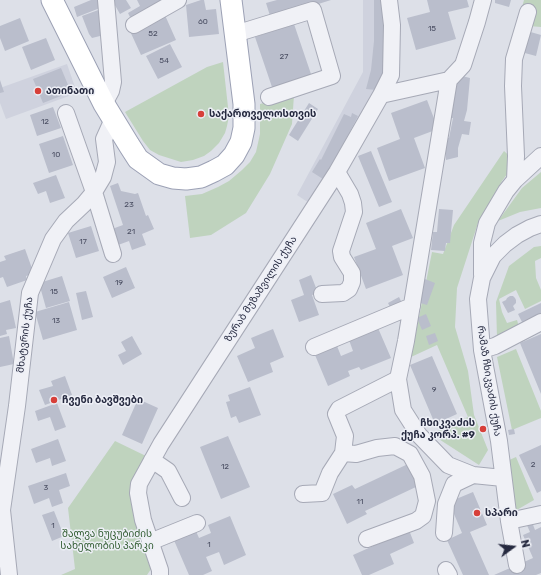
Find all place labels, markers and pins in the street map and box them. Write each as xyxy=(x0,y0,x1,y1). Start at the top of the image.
place label: ათინათი xyxy=(46,85,94,97)
marker: ათინათი xyxy=(33,86,43,96)
place label: საქართველოსთვის xyxy=(209,108,316,120)
marker: საქართველოსთვის xyxy=(196,109,206,119)
place label: Ჩვენი ბავშვები xyxy=(62,394,143,406)
marker: Ჩვენი ბავშვები xyxy=(49,395,59,405)
place label: ჩხიკვაძის ქუჩა კორპ. #9 xyxy=(401,417,475,440)
marker: ჩხიკვაძის ქუჩა კორპ. #9 xyxy=(478,424,488,434)
place label: სპარი xyxy=(485,507,518,519)
marker: სპარი xyxy=(472,508,482,518)

